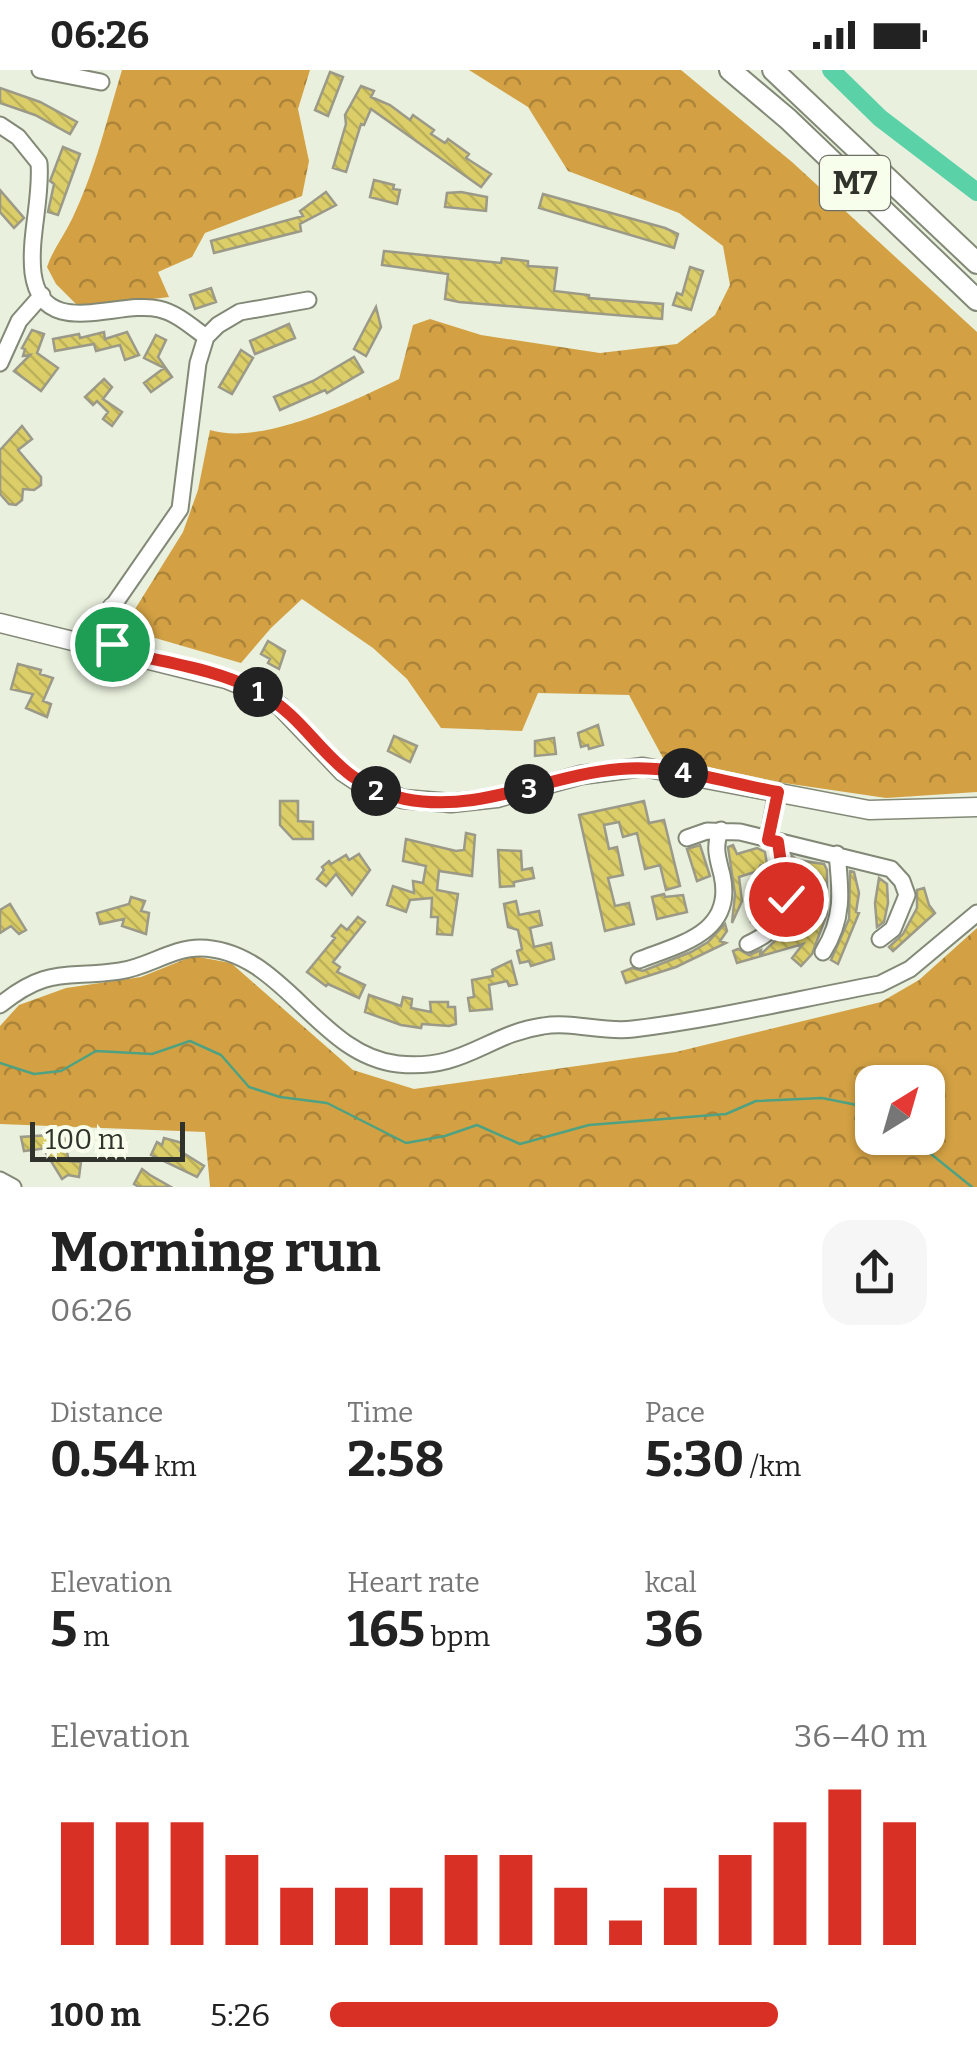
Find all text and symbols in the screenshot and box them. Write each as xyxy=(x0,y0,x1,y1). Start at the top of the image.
text: 06:26 xyxy=(50,12,149,58)
road number: M7 xyxy=(820,156,890,210)
pin xyxy=(70,602,155,687)
icon: arrive xyxy=(85,617,140,672)
pin: 1 xyxy=(233,667,283,717)
text: 1 xyxy=(252,675,264,708)
pin: 4 xyxy=(658,748,708,798)
text: 4 xyxy=(674,756,692,789)
pin: 3 xyxy=(504,764,554,814)
pin: 2 xyxy=(351,766,401,816)
text: 3 xyxy=(521,772,537,805)
text: 2 xyxy=(368,774,384,807)
pin xyxy=(744,857,829,942)
icon: check xyxy=(759,872,814,927)
north arrow xyxy=(855,1065,945,1155)
map controls xyxy=(855,1065,945,1155)
scale bar xyxy=(30,1117,185,1162)
text: 100 m xyxy=(45,1123,125,1156)
text: Morning run xyxy=(50,1220,381,1286)
button: share xyxy=(822,1220,927,1325)
text: 06:26 xyxy=(50,1291,132,1329)
text: Distance xyxy=(50,1396,163,1429)
text: Time xyxy=(347,1396,413,1429)
text: Pace xyxy=(645,1396,705,1429)
text: 0.54 xyxy=(50,1429,149,1489)
text: 2:58 xyxy=(347,1429,445,1489)
text: 5:30 xyxy=(645,1429,744,1489)
text: km xyxy=(149,1450,197,1483)
text: /km xyxy=(744,1450,801,1483)
text: Elevation xyxy=(50,1566,172,1599)
text: Heart rate xyxy=(347,1566,480,1599)
text: kcal xyxy=(645,1566,697,1599)
text: 5 xyxy=(50,1599,77,1659)
text: 165 xyxy=(347,1599,425,1659)
text: 36 xyxy=(645,1599,703,1659)
text: m xyxy=(77,1620,110,1653)
text: bpm xyxy=(425,1620,490,1653)
text: Elevation xyxy=(50,1717,190,1755)
text: 36–40 m xyxy=(794,1717,927,1755)
text: 100 m xyxy=(50,1996,141,2034)
text: 5:26 xyxy=(210,1996,270,2034)

